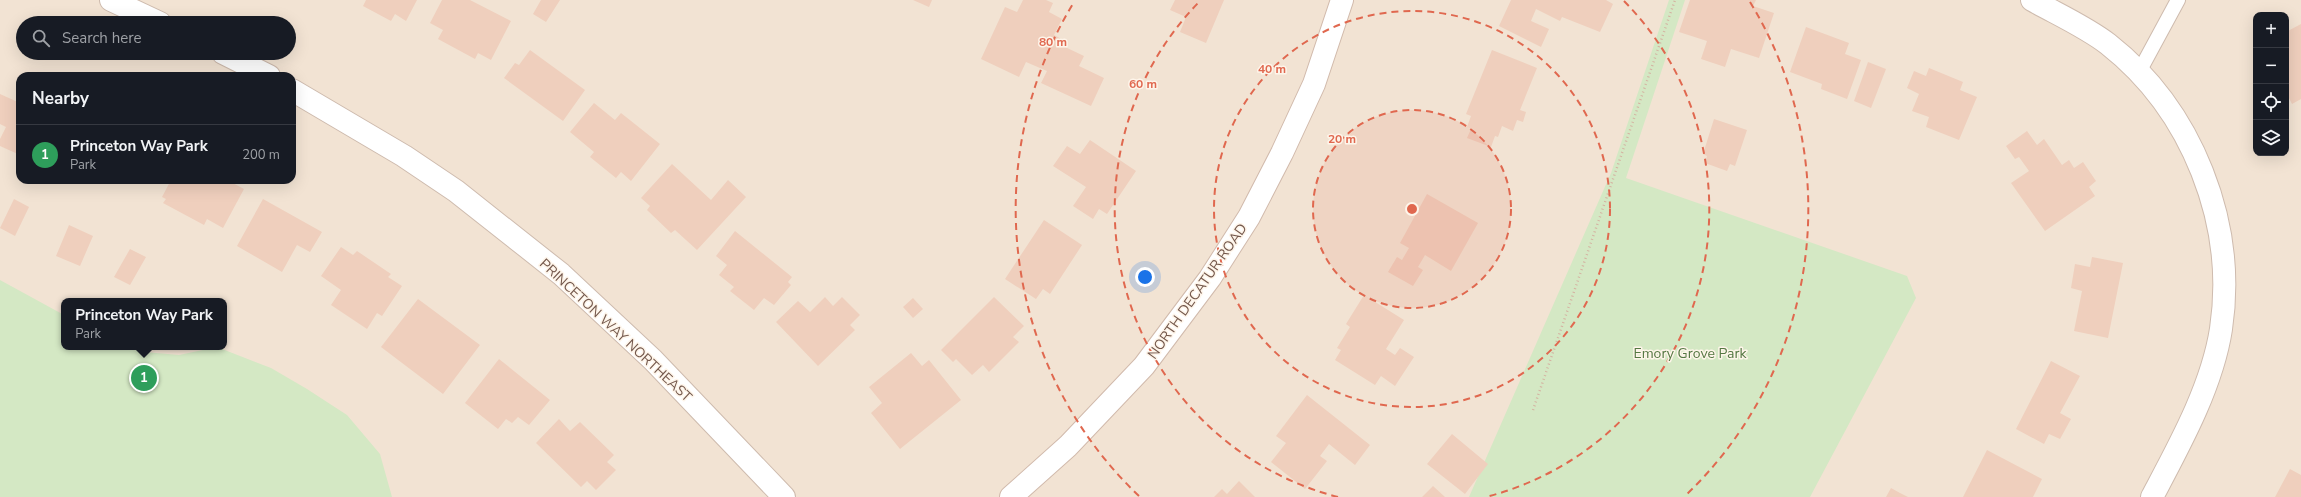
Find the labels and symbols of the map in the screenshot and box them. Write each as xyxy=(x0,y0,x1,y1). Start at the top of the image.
text: 80 m xyxy=(1039,34,1067,50)
text: 40 m xyxy=(1258,61,1286,77)
text: 60 m xyxy=(1129,76,1157,92)
text: 20 m xyxy=(1328,131,1356,147)
centre of rings xyxy=(1405,202,1419,216)
street label: NORTH DECATUR ROAD xyxy=(1143,220,1252,363)
street label: PRINCETON WAY NORTHEAST xyxy=(535,254,696,407)
your location xyxy=(1135,267,1155,287)
park label: Emory Grove Park xyxy=(1633,344,1748,363)
pin: 1 xyxy=(131,363,157,393)

